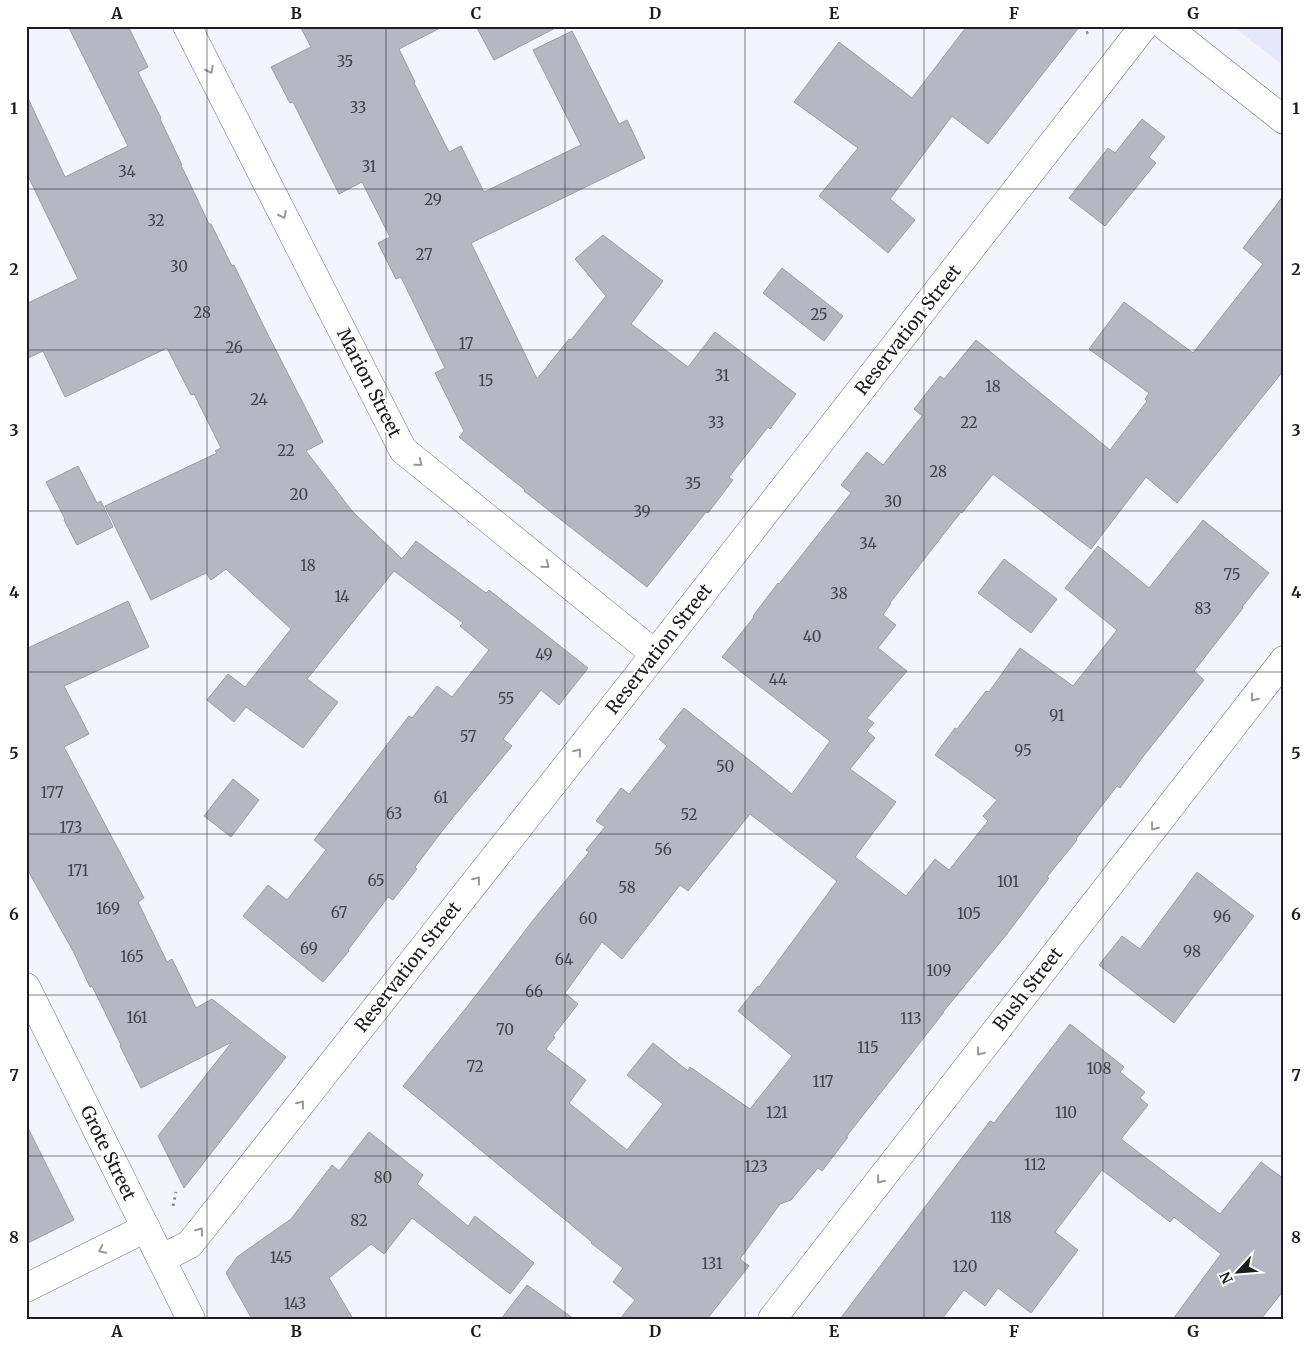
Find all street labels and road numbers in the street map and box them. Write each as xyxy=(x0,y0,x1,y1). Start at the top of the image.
street label: Reservation Street xyxy=(849,260,966,400)
street label: Marion Street xyxy=(332,324,407,441)
street label: Reservation Street xyxy=(600,579,717,719)
street label: Reservation Street xyxy=(349,897,466,1037)
street label: Bush Street xyxy=(988,942,1067,1035)
street label: Grote Street xyxy=(76,1102,141,1204)

